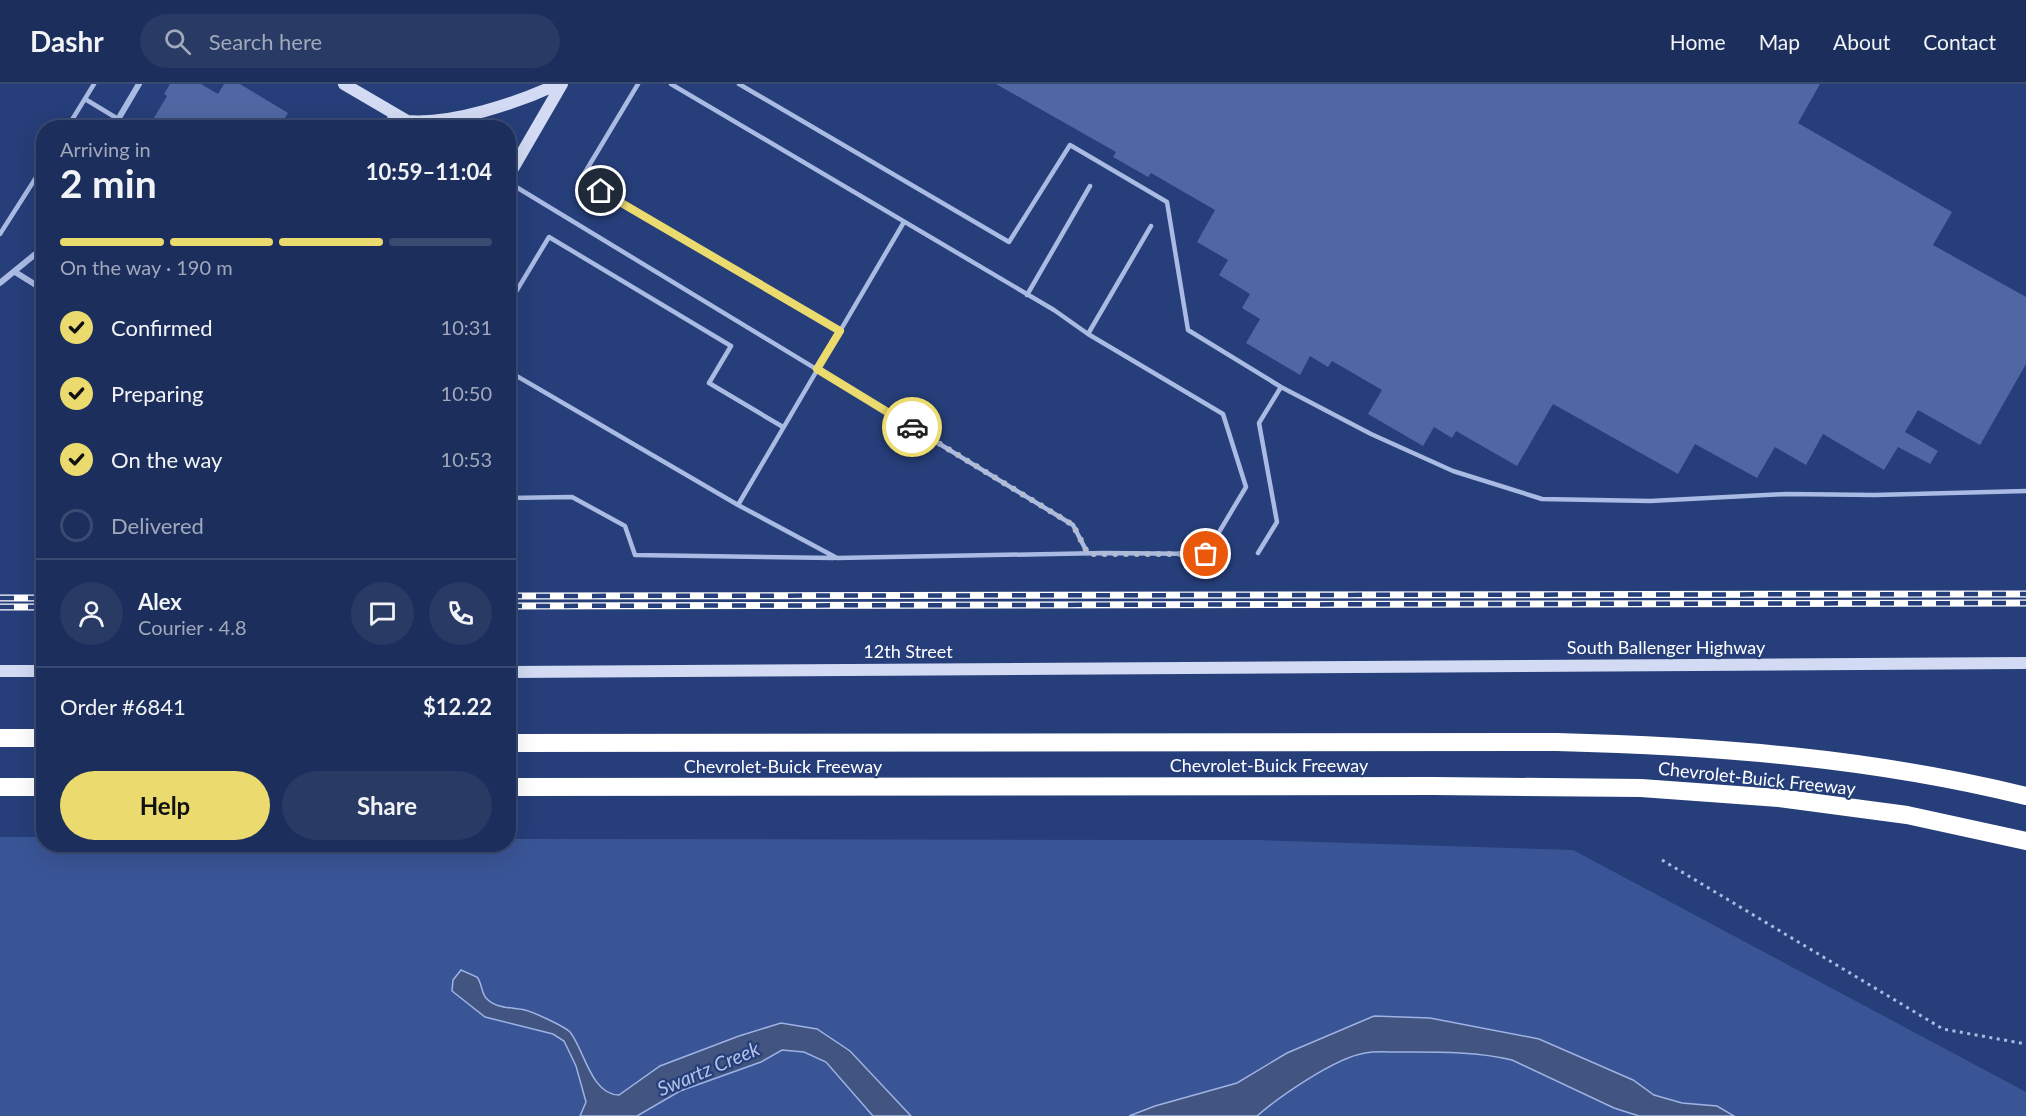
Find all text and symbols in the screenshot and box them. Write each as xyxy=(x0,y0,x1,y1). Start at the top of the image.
search box xyxy=(140,14,560,68)
text: Dashr xyxy=(30,24,104,58)
icon: search xyxy=(161,25,194,58)
text: Search here xyxy=(209,28,322,55)
text: Home xyxy=(1670,29,1726,54)
text: Map xyxy=(1759,29,1800,54)
text: About xyxy=(1833,29,1890,54)
text: Contact xyxy=(1923,29,1996,54)
text: Arriving in xyxy=(60,137,151,161)
text: 10:59–11:04 xyxy=(366,158,492,185)
text: 2 min xyxy=(60,160,157,206)
pin xyxy=(575,165,626,216)
icon: home xyxy=(584,174,617,207)
text: On the way · 190 m xyxy=(60,255,233,279)
icon: check xyxy=(60,311,93,344)
text: Confirmed xyxy=(111,314,213,341)
text: 10:31 xyxy=(441,315,492,339)
icon: check xyxy=(60,377,93,410)
text: Preparing xyxy=(111,380,203,407)
text: 10:50 xyxy=(441,381,492,405)
courier xyxy=(882,397,942,457)
icon: car xyxy=(896,411,929,444)
icon: check xyxy=(60,443,93,476)
text: On the way xyxy=(111,446,222,473)
text: 10:53 xyxy=(441,447,492,471)
text: Delivered xyxy=(111,512,204,539)
pin xyxy=(1180,528,1231,579)
icon: bag xyxy=(1189,537,1222,570)
button: person xyxy=(60,582,123,645)
button: chat xyxy=(351,582,414,645)
button: phone xyxy=(429,582,492,645)
text: Alex xyxy=(138,588,182,615)
text: Courier · 4.8 xyxy=(138,615,247,639)
street label: South Ballenger Highway xyxy=(1567,636,1766,658)
street label: 12th Street xyxy=(863,640,953,662)
text: Order #6841 xyxy=(60,693,186,720)
text: $12.22 xyxy=(423,693,492,720)
street label: Chevrolet-Buick Freeway xyxy=(1170,754,1369,776)
street label: Chevrolet-Buick Freeway xyxy=(684,755,883,777)
street label: Chevrolet-Buick Freeway xyxy=(1657,757,1858,799)
button: Help xyxy=(60,771,270,840)
button: Share xyxy=(282,771,492,840)
water label: Swartz Creek xyxy=(653,1035,763,1100)

